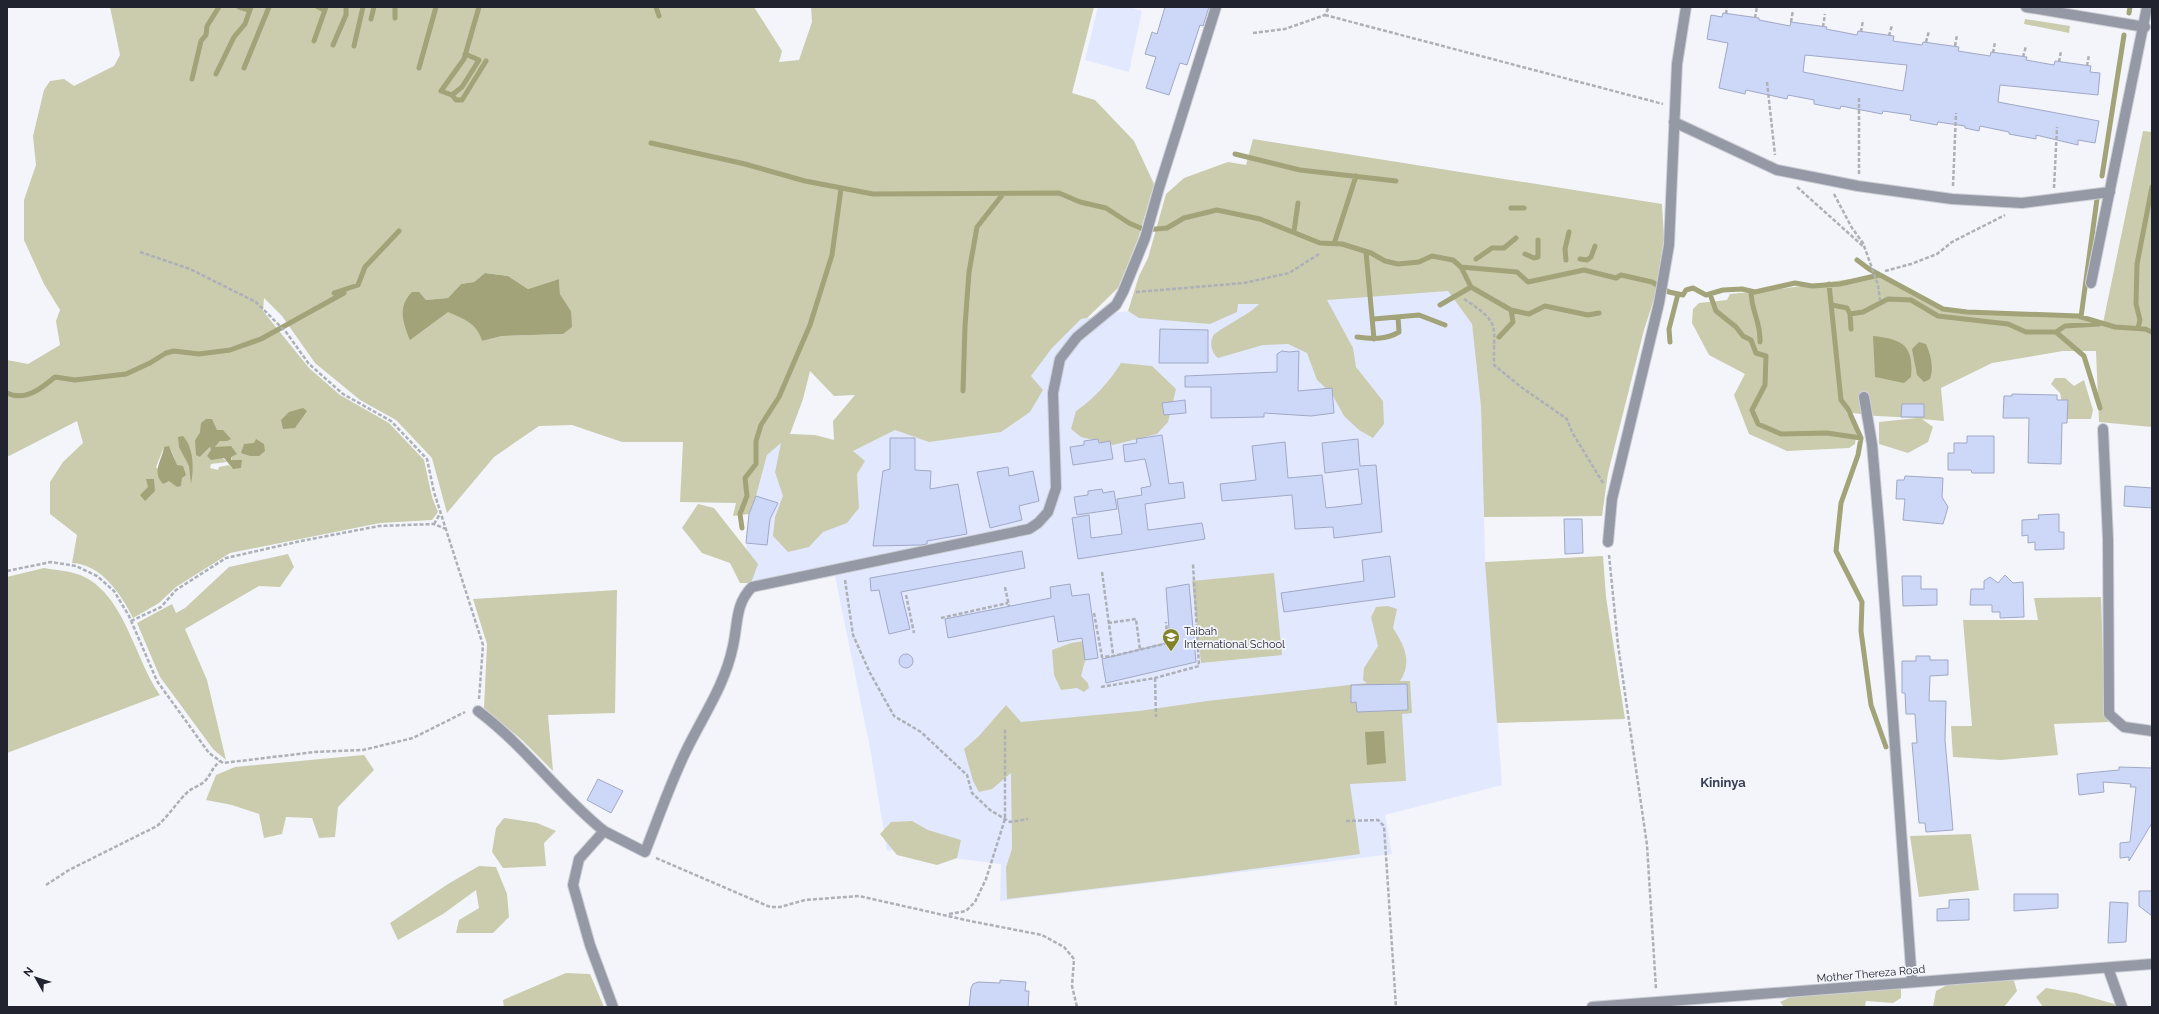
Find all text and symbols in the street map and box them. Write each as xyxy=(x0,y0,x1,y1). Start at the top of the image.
place label: Taibah International School xyxy=(1184,625,1285,651)
school or university icon: Taibah International School xyxy=(1161,627,1181,652)
district label: Kininya xyxy=(1700,775,1746,790)
north arrow xyxy=(16,958,56,998)
street label: Mother Thereza Road xyxy=(1816,963,1926,985)
text: N xyxy=(21,965,36,979)

